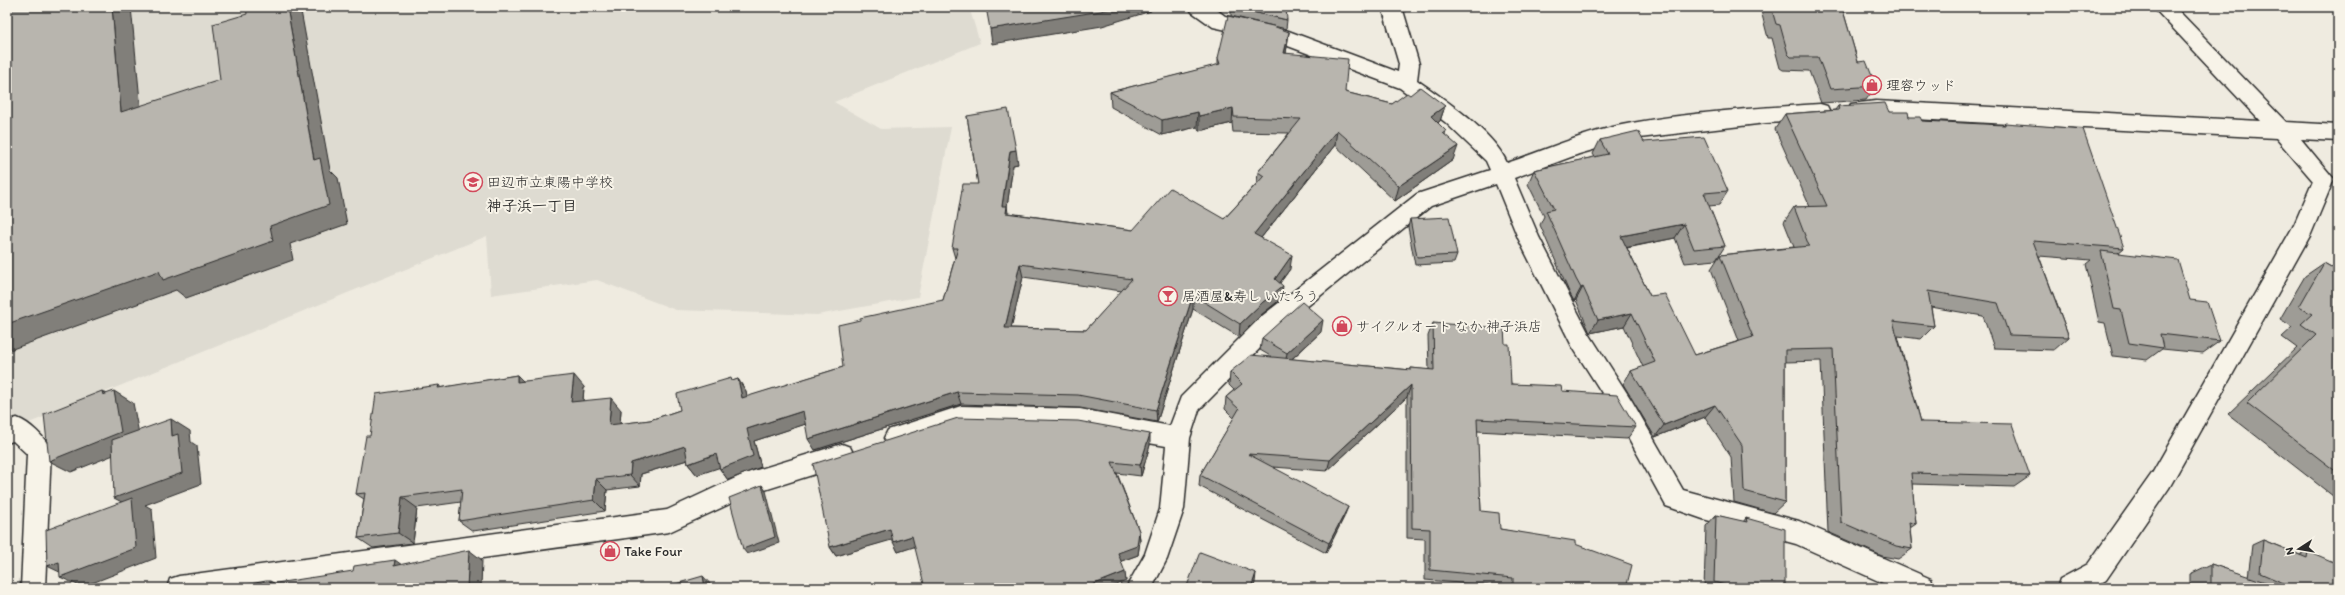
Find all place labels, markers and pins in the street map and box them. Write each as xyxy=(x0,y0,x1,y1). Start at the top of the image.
shop icon: 理容ウッド xyxy=(1861,74,1883,96)
place label: 理容ウッド xyxy=(1886,77,1956,94)
school or university icon: 田辺市立東陽中学校 xyxy=(462,171,484,193)
place label: 田辺市立東陽中学校 xyxy=(487,174,613,191)
bar icon: 居酒屋&寿し いたろう xyxy=(1157,285,1179,307)
place label: 居酒屋&寿し いたろう xyxy=(1182,288,1319,305)
shop icon: サイクルオート なか 神子浜店 xyxy=(1331,315,1353,337)
place label: サイクルオート なか 神子浜店 xyxy=(1356,318,1542,335)
shop icon: Take Four xyxy=(599,540,621,562)
place label: Take Four xyxy=(624,543,683,560)

